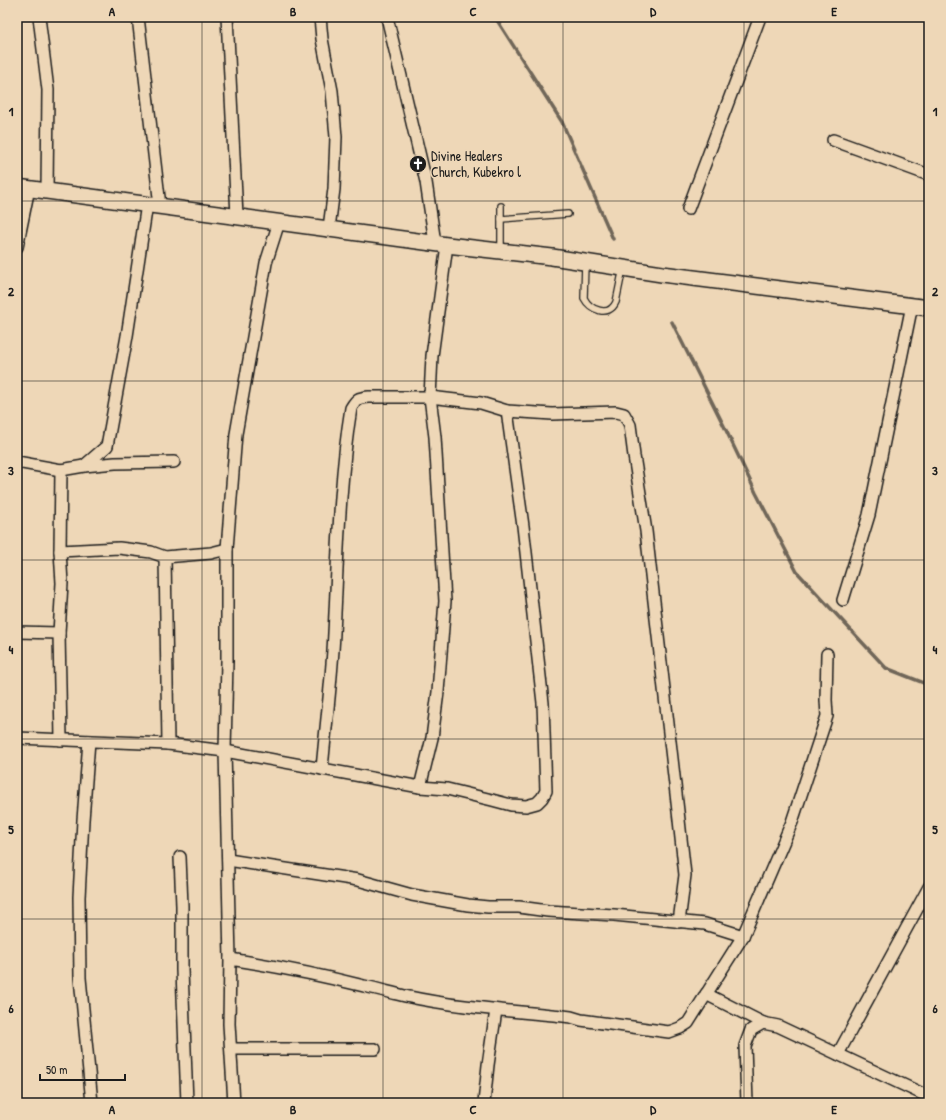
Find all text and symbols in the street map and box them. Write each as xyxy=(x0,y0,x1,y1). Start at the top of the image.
text: A xyxy=(109,2,116,20)
text: B xyxy=(290,2,297,20)
text: C xyxy=(469,2,477,20)
text: D xyxy=(650,2,657,20)
text: E xyxy=(831,2,837,20)
text: 1 xyxy=(9,102,14,120)
text: 1 xyxy=(933,102,938,120)
place label: Divine Healers Church, Kubekro l xyxy=(431,146,521,181)
church icon: Divine Healers Church, Kubekro l xyxy=(408,154,428,174)
text: 2 xyxy=(8,282,15,300)
text: 2 xyxy=(932,282,939,300)
text: 3 xyxy=(8,461,14,479)
text: 3 xyxy=(932,461,938,479)
text: 4 xyxy=(9,640,14,658)
text: 4 xyxy=(933,640,938,658)
text: 5 xyxy=(8,820,14,838)
text: 5 xyxy=(932,820,938,838)
text: 6 xyxy=(8,999,14,1017)
text: 6 xyxy=(932,999,938,1017)
scale bar xyxy=(40,1056,125,1082)
text: 50 m xyxy=(46,1061,67,1078)
text: A xyxy=(109,1100,116,1118)
text: B xyxy=(290,1100,297,1118)
text: C xyxy=(469,1100,477,1118)
text: D xyxy=(650,1100,657,1118)
text: E xyxy=(831,1100,837,1118)

